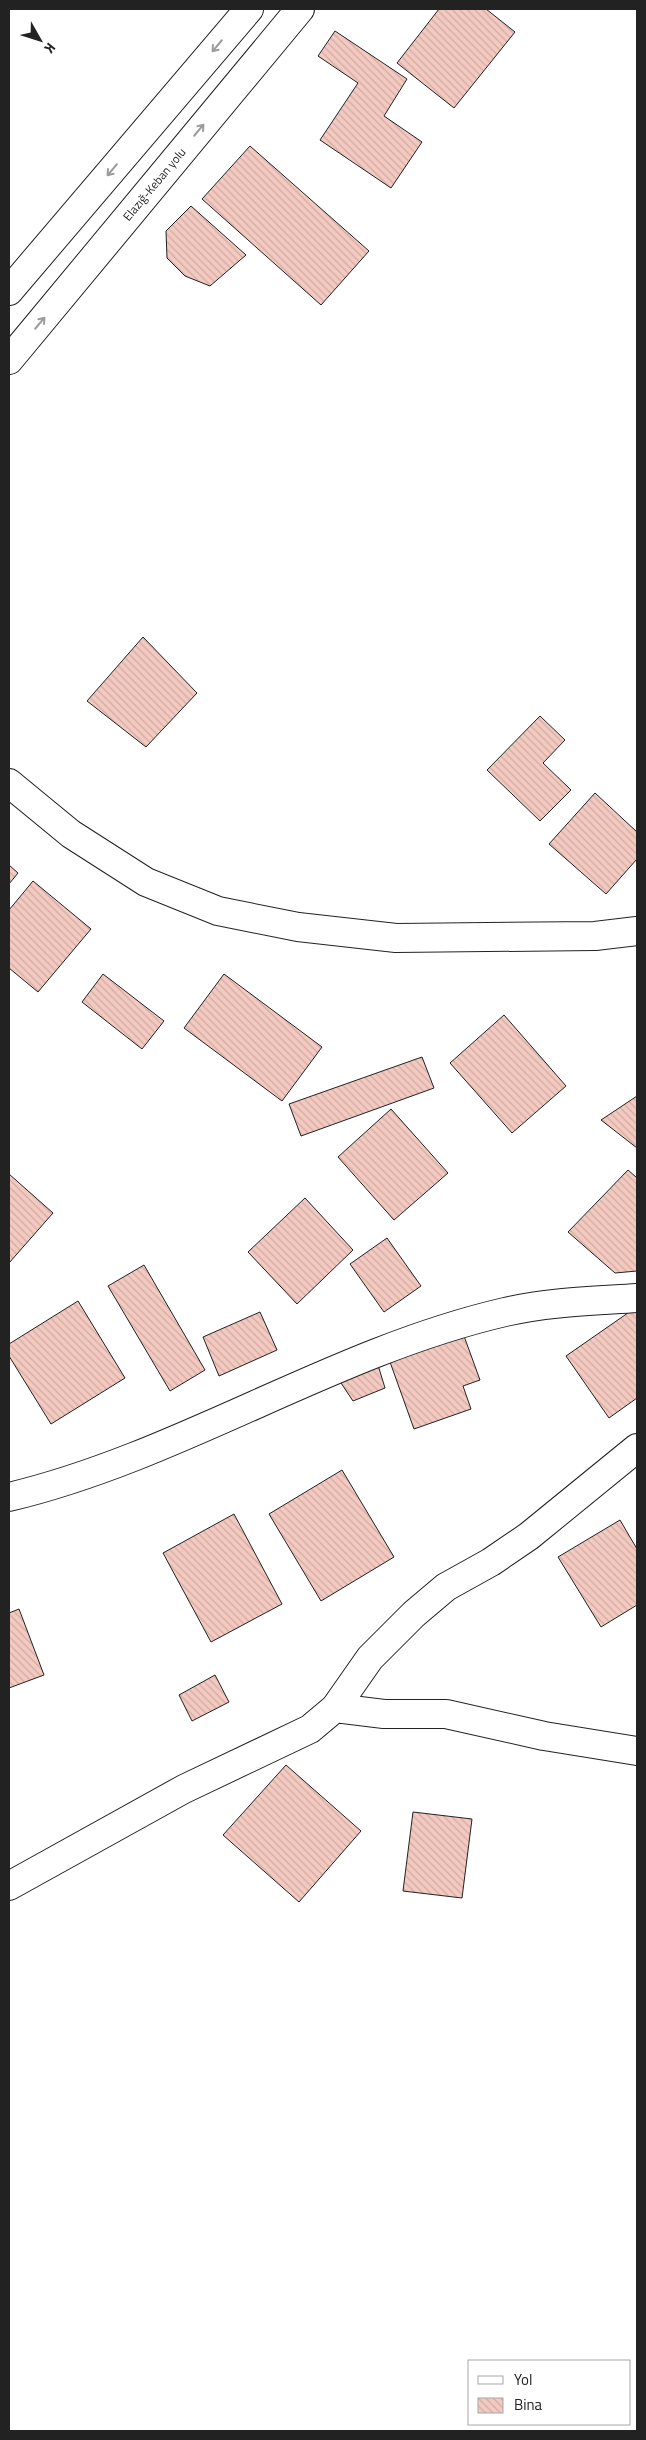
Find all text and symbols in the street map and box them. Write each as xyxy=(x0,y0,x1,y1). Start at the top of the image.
north arrow xyxy=(15,15,65,65)
text: K xyxy=(39,39,61,59)
one-way arrow xyxy=(212,39,223,52)
one-way arrow xyxy=(194,124,205,137)
street label: Elazığ-Keban yolu xyxy=(118,143,190,225)
one-way arrow xyxy=(106,163,117,176)
one-way arrow xyxy=(34,317,45,330)
legend xyxy=(468,2360,631,2425)
text: Yol xyxy=(514,2368,532,2391)
text: Bina xyxy=(514,2393,543,2416)

